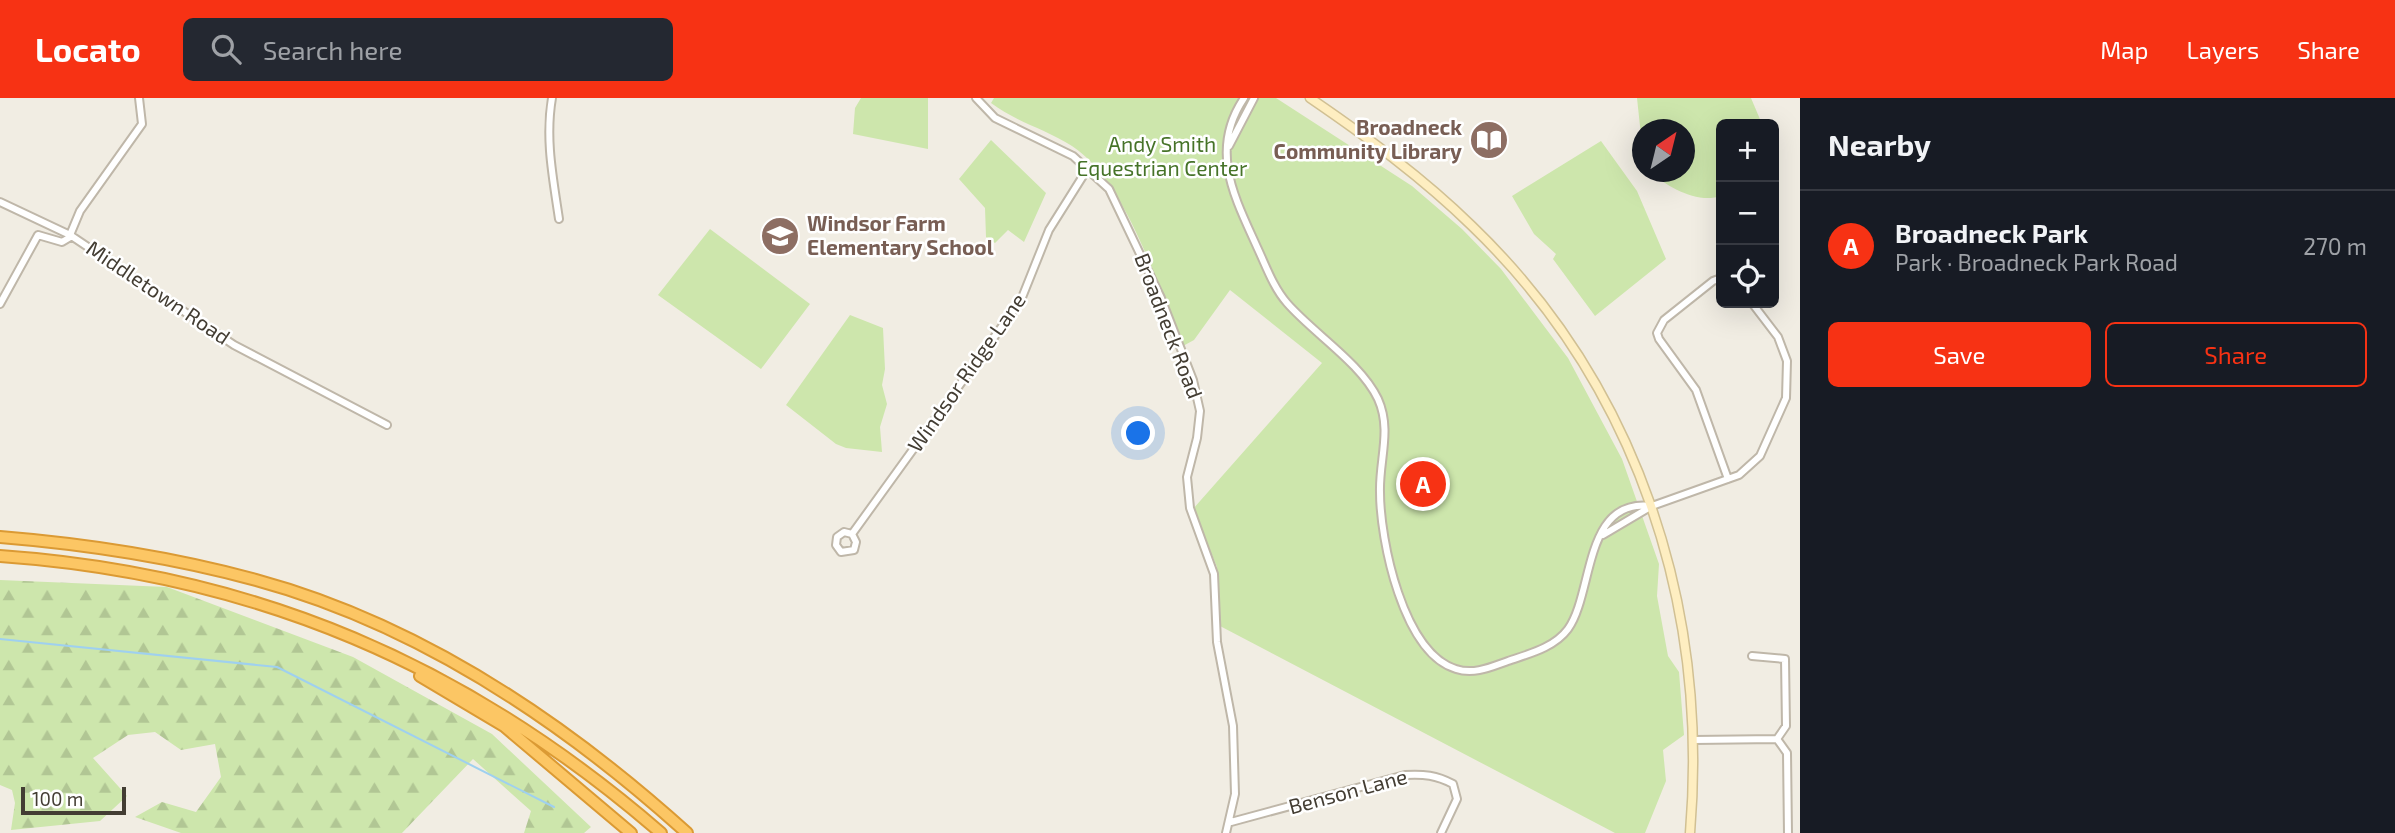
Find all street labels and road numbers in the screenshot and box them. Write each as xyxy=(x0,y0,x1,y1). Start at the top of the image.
street label: Middletown Road xyxy=(82,235,235,349)
street label: Broadneck Road xyxy=(1130,249,1209,402)
street label: Windsor Ridge Lane xyxy=(902,288,1030,456)
street label: Benson Lane xyxy=(1286,763,1410,818)

